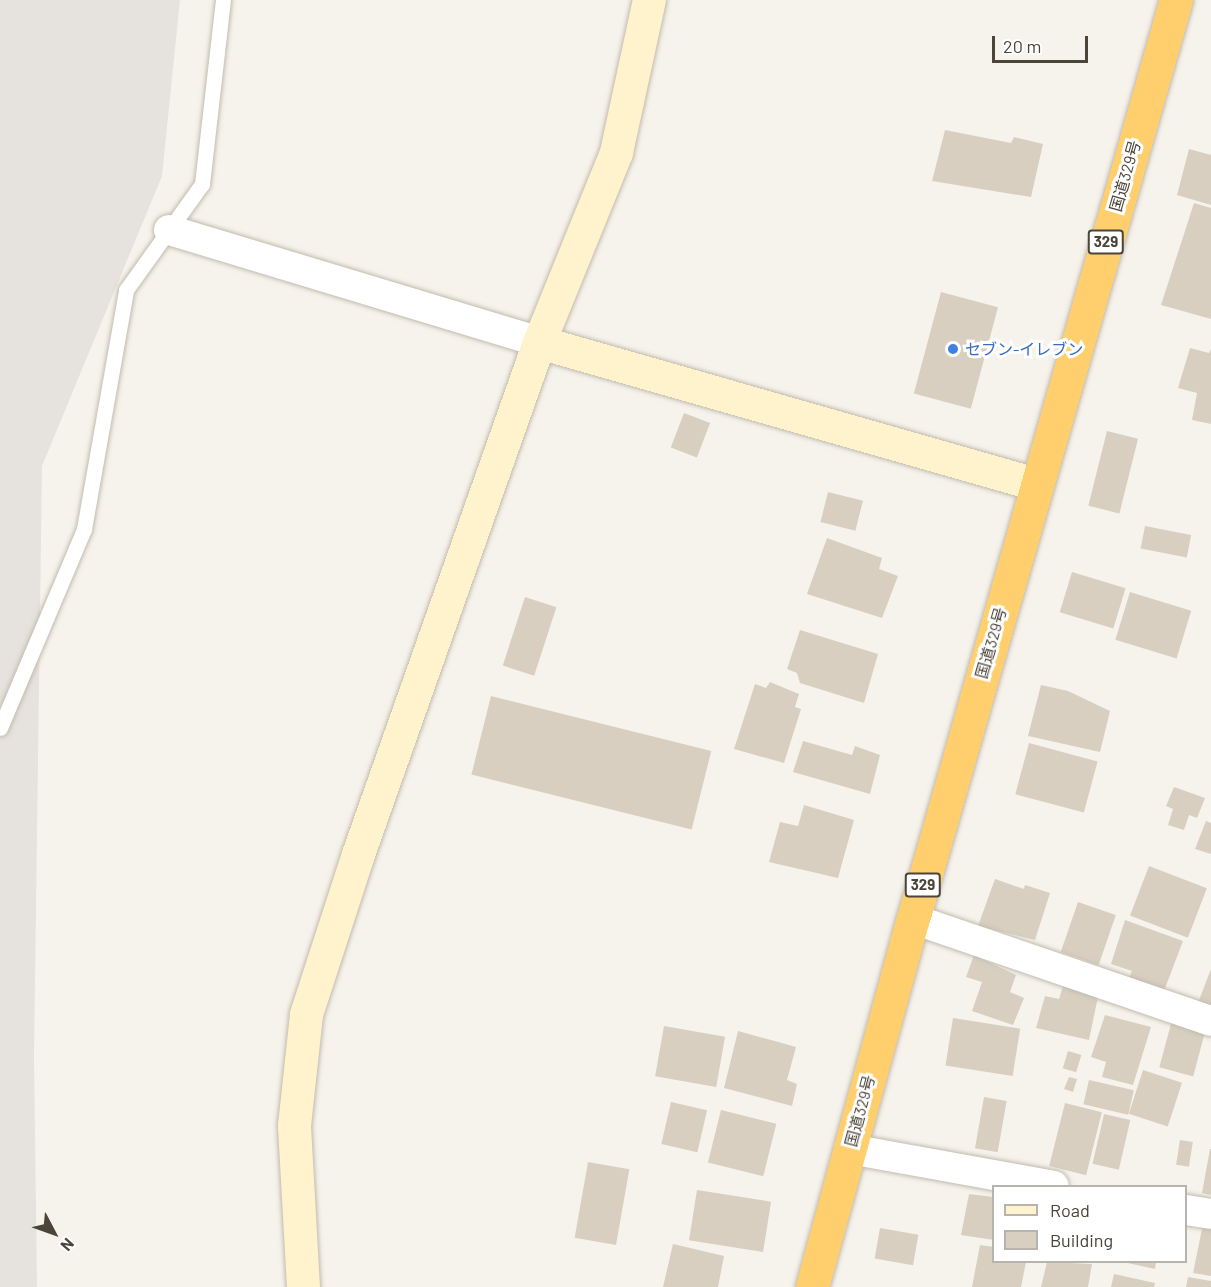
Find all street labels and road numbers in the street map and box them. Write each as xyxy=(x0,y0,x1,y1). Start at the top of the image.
street label: 国道329号 xyxy=(1106,138,1144,214)
road number: 329 xyxy=(1086,230,1126,254)
street label: 国道329号 xyxy=(972,605,1010,681)
road number: 329 xyxy=(904,873,942,897)
street label: 国道329号 xyxy=(841,1073,879,1149)

